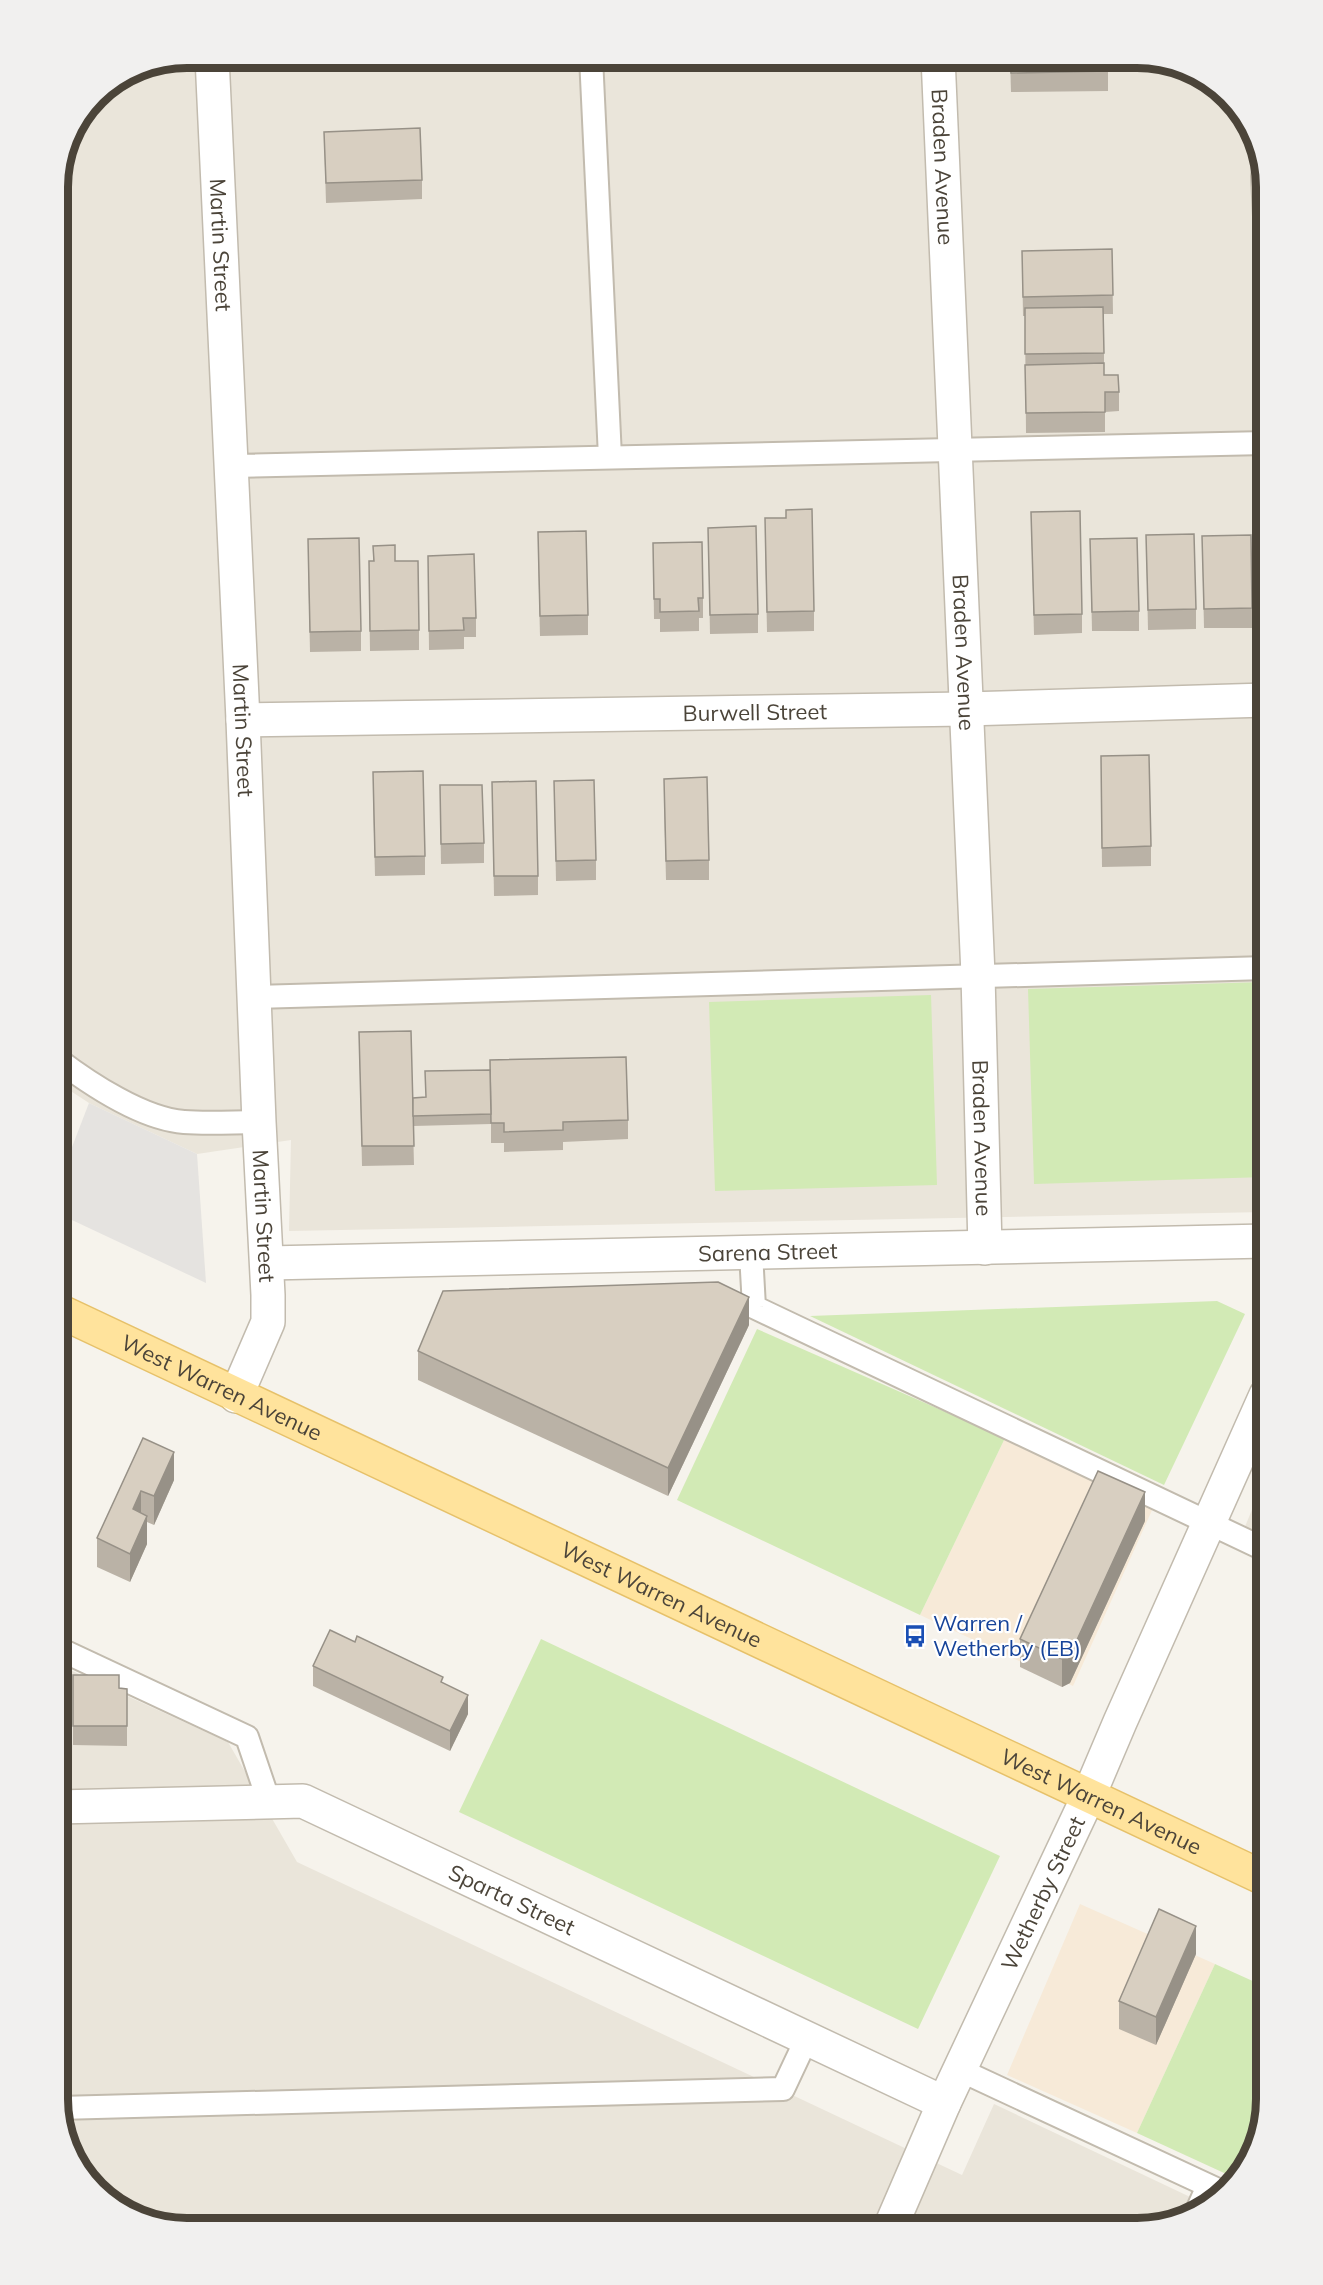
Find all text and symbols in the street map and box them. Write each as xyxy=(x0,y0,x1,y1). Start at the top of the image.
street label: Braden Avenue xyxy=(925,88,960,246)
street label: Martin Street xyxy=(204,178,238,312)
street label: Braden Avenue xyxy=(947,574,981,731)
street label: Martin Street xyxy=(226,663,260,798)
street label: Burwell Street xyxy=(683,697,828,727)
street label: Braden Avenue xyxy=(966,1059,998,1217)
street label: Martin Street xyxy=(246,1149,281,1283)
street label: Sarena Street xyxy=(698,1236,838,1268)
street label: West Warren Avenue xyxy=(117,1328,327,1447)
street label: West Warren Avenue xyxy=(556,1535,766,1654)
place label: Warren / Wetherby (EB) xyxy=(933,1609,1081,1662)
bus stop icon: Warren / Wetherby (EB) xyxy=(902,1623,928,1649)
street label: West Warren Avenue xyxy=(996,1742,1206,1861)
street label: Wetherby Street xyxy=(994,1811,1091,1975)
street label: Sparta Street xyxy=(444,1858,580,1941)

